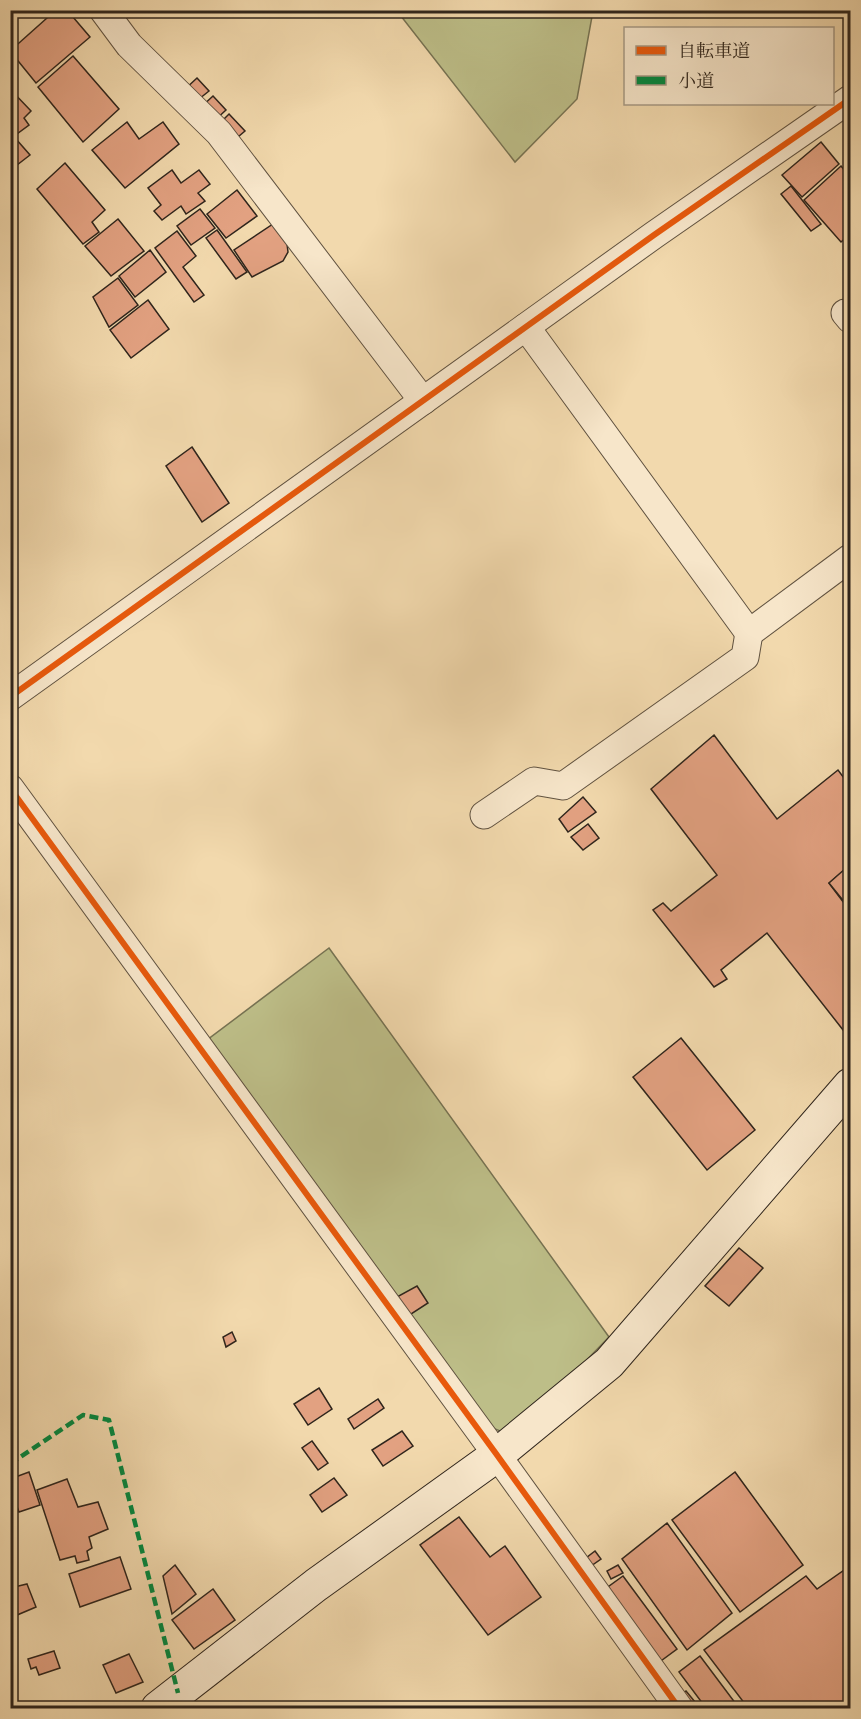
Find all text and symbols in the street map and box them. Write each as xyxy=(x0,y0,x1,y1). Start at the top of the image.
legend xyxy=(624,27,834,105)
text: 自転車道 xyxy=(678,40,750,65)
text: 小道 xyxy=(678,70,714,95)

